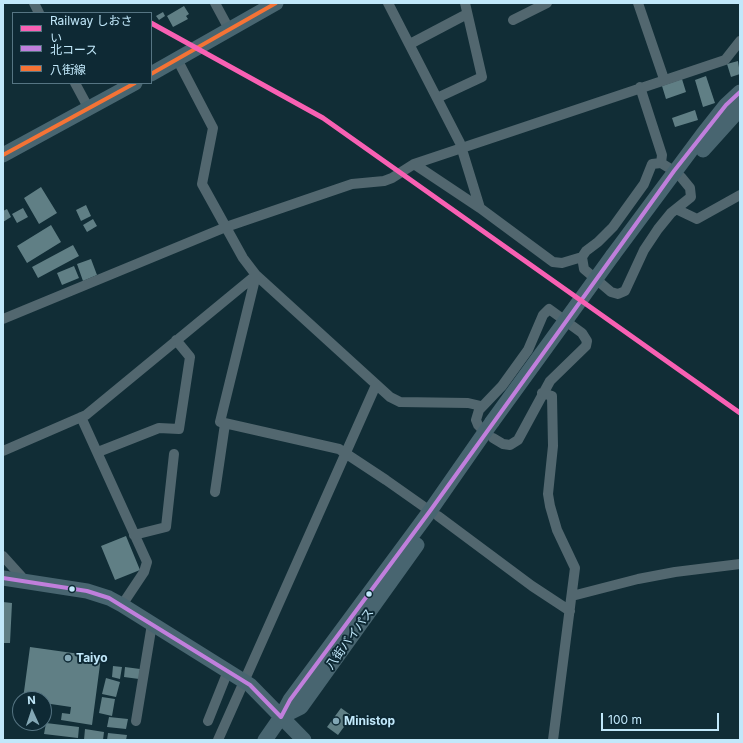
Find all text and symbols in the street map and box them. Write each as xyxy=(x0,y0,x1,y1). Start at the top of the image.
legend xyxy=(12,12,152,84)
text: Railway しおさい xyxy=(50,13,133,45)
text: 北コース xyxy=(50,42,97,57)
text: 八街線 xyxy=(50,62,86,77)
unlabelled marker xyxy=(67,584,77,594)
unlabelled marker xyxy=(364,589,374,599)
street label: 八街バイパス xyxy=(323,606,377,672)
place label: Taiyo xyxy=(76,651,108,665)
marker: Taiyo xyxy=(63,653,73,663)
north arrow xyxy=(12,691,52,731)
text: N xyxy=(27,693,36,707)
scale bar xyxy=(603,705,721,731)
text: 100 m xyxy=(608,712,642,727)
place label: Ministop xyxy=(344,714,395,728)
marker: Ministop xyxy=(331,716,341,726)

